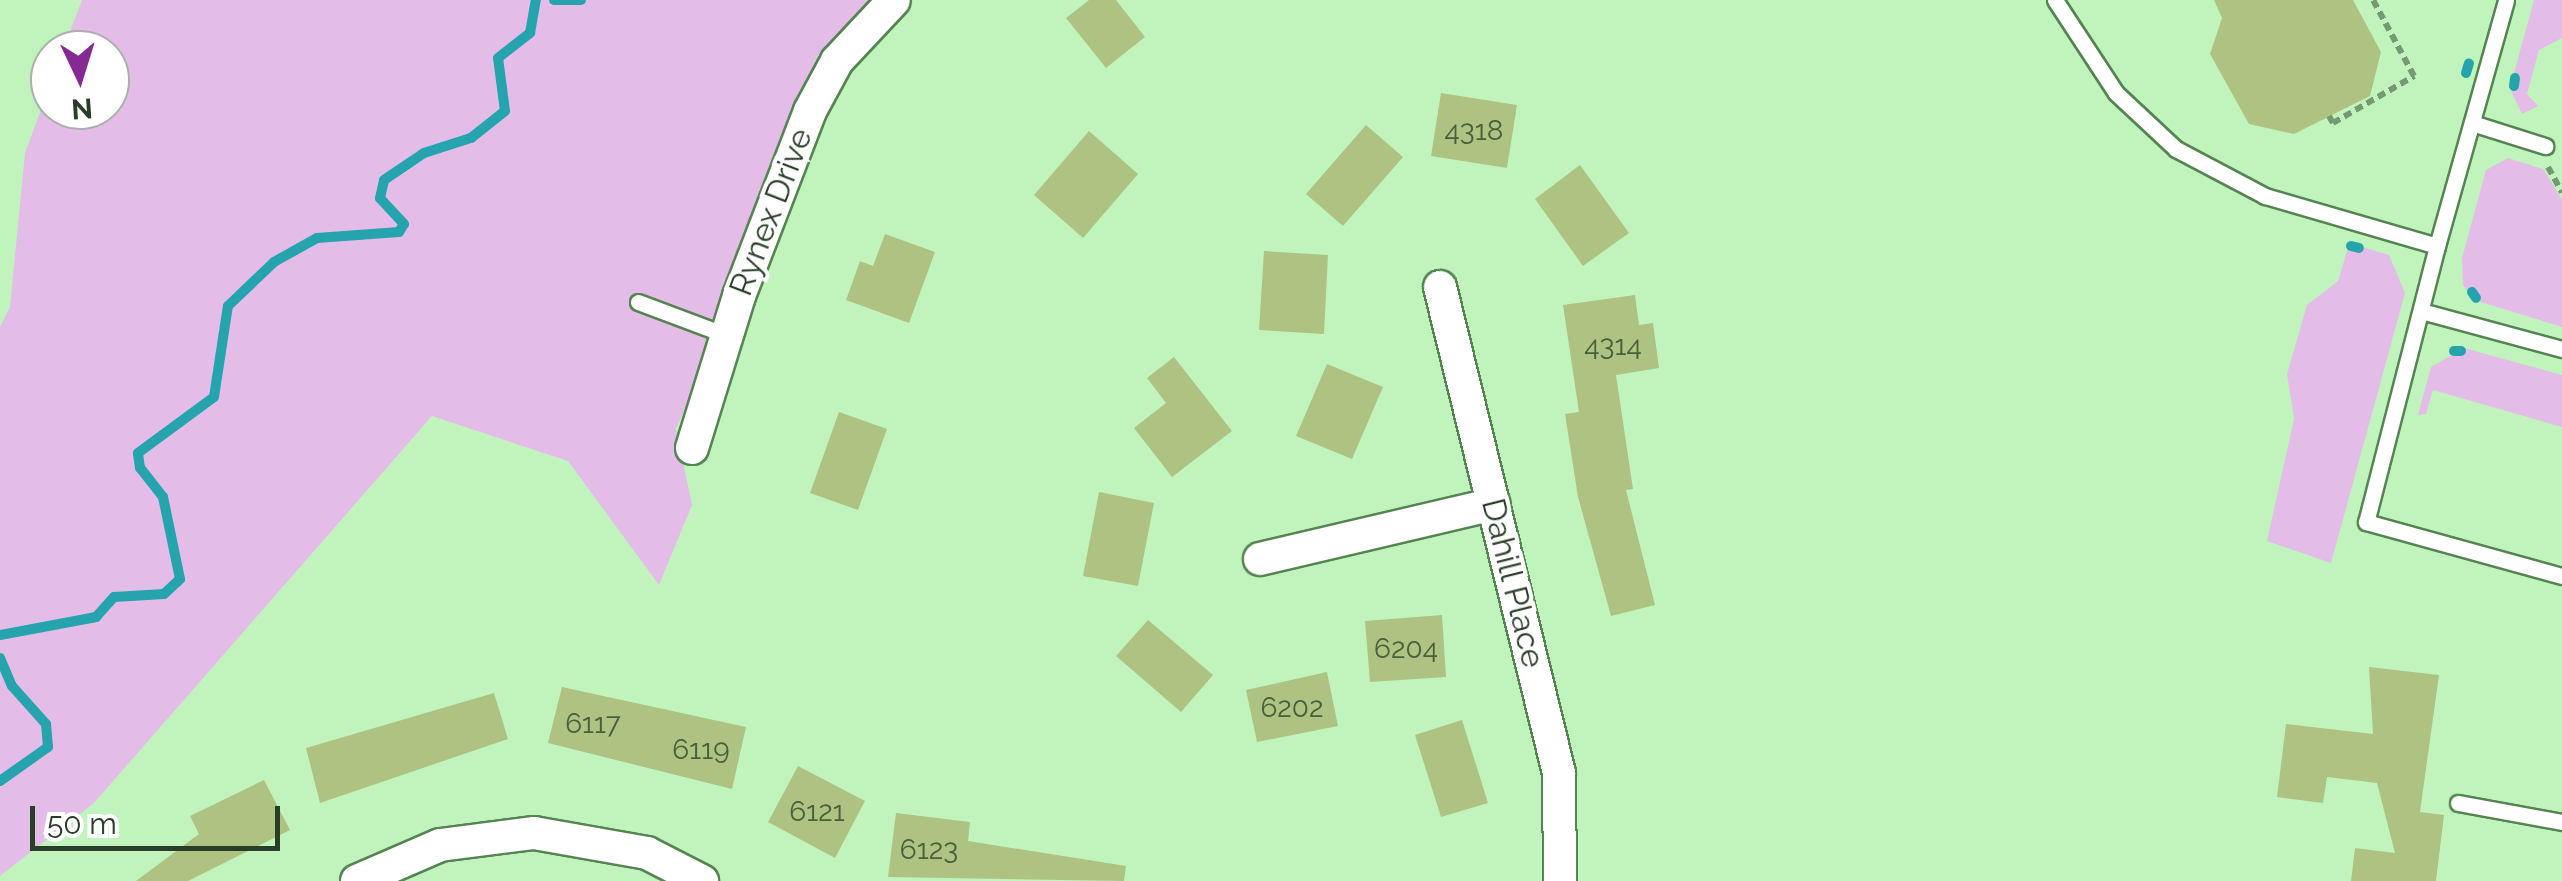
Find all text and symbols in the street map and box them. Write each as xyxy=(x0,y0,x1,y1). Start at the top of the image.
north arrow xyxy=(30,30,130,130)
text: N xyxy=(70,91,94,126)
house number: 4318 xyxy=(1445,114,1503,148)
street label: Rynex Drive xyxy=(722,123,820,301)
house number: 4314 xyxy=(1584,329,1642,363)
street label: Dahill Place xyxy=(1473,494,1553,672)
house number: 6204 xyxy=(1374,632,1438,666)
house number: 6202 xyxy=(1260,691,1324,725)
house number: 6117 xyxy=(565,707,621,741)
house number: 6119 xyxy=(672,733,730,767)
scale bar xyxy=(35,786,285,848)
house number: 6121 xyxy=(789,795,845,829)
text: 50 m xyxy=(47,806,117,841)
house number: 6123 xyxy=(900,833,958,867)

